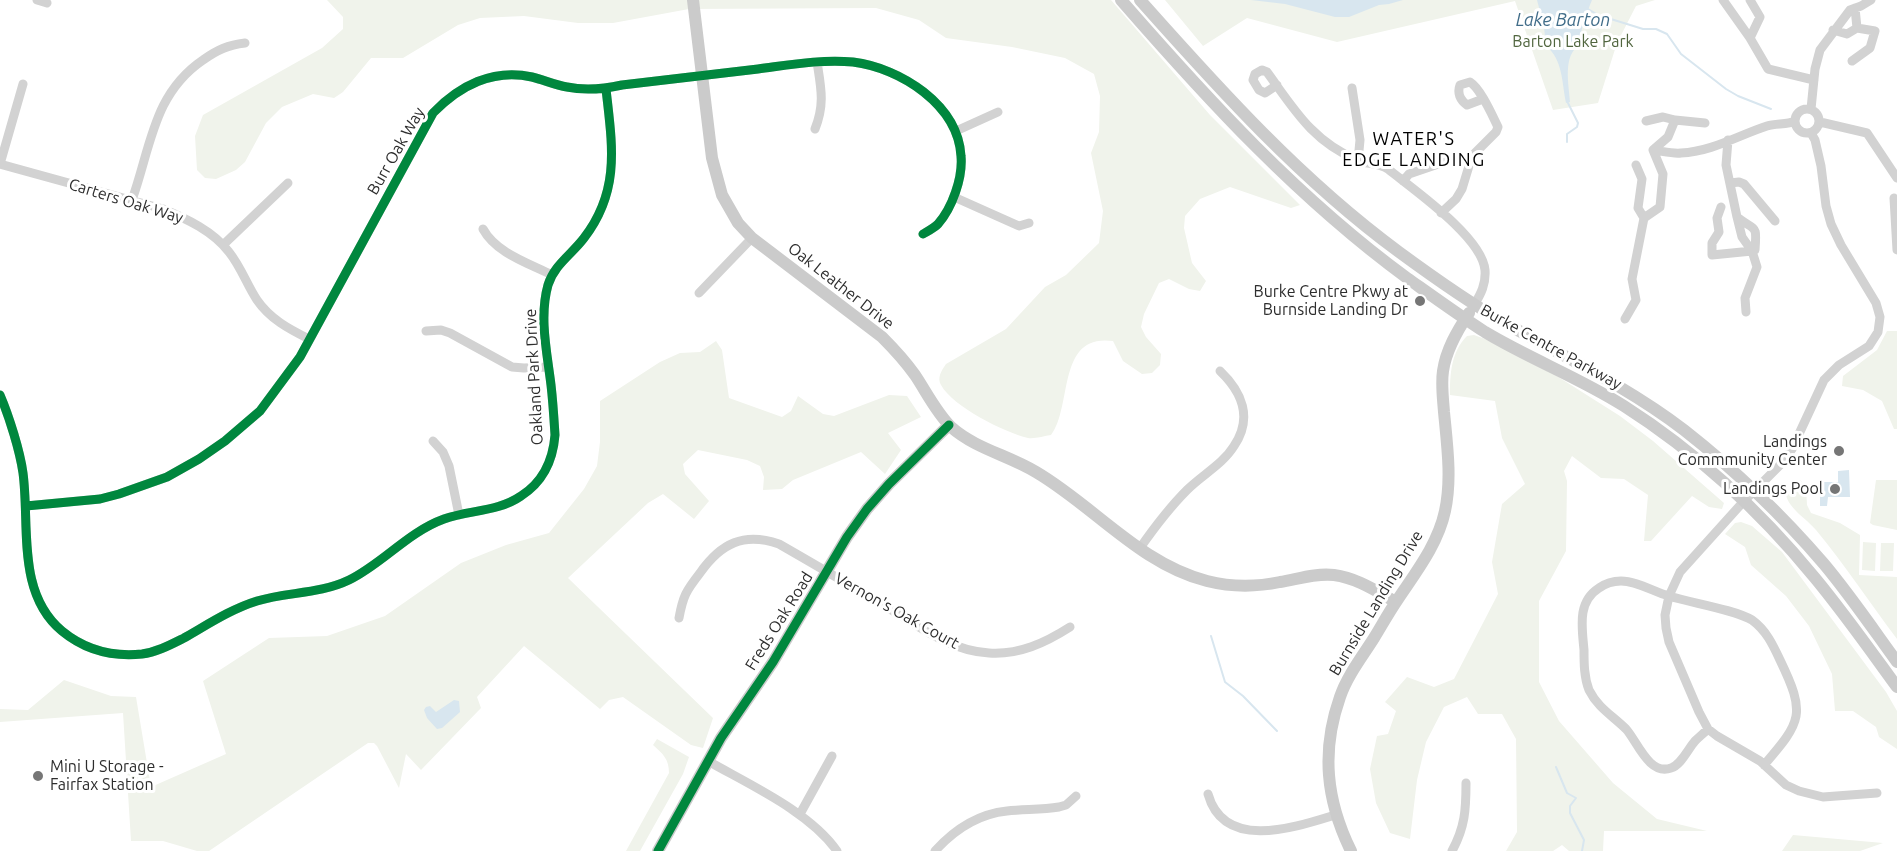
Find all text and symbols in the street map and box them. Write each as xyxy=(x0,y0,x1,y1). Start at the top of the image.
water label: Lake Barton xyxy=(1516,9,1610,31)
park label: Barton Lake Park xyxy=(1512,32,1634,52)
street label: Burr Oak Way xyxy=(363,104,429,198)
district label: WATER'S EDGE LANDING xyxy=(1342,128,1486,170)
street label: Carters Oak Way xyxy=(66,174,186,228)
street label: Oak Leather Drive xyxy=(784,239,898,333)
place label: Burke Centre Pkwy at Burnside Landing Dr xyxy=(1253,282,1408,320)
marker: Burke Centre Pkwy at Burnside Landing Dr xyxy=(1413,294,1427,308)
street label: Burke Centre Parkway xyxy=(1477,300,1625,394)
street label: Oakland Park Drive xyxy=(521,308,547,446)
place label: Landings Commmunity Center xyxy=(1678,432,1827,470)
marker: Landings Commmunity Center xyxy=(1832,444,1846,458)
place label: Landings Pool xyxy=(1723,479,1823,499)
marker: Landings Pool xyxy=(1828,482,1842,496)
street label: Burnside Landing Drive xyxy=(1325,527,1427,679)
street label: Freds Oak Road xyxy=(741,568,817,674)
street label: Vernon's Oak Court xyxy=(831,569,963,653)
place label: Mini U Storage - Fairfax Station xyxy=(50,757,164,795)
marker: Mini U Storage - Fairfax Station xyxy=(31,769,45,783)

